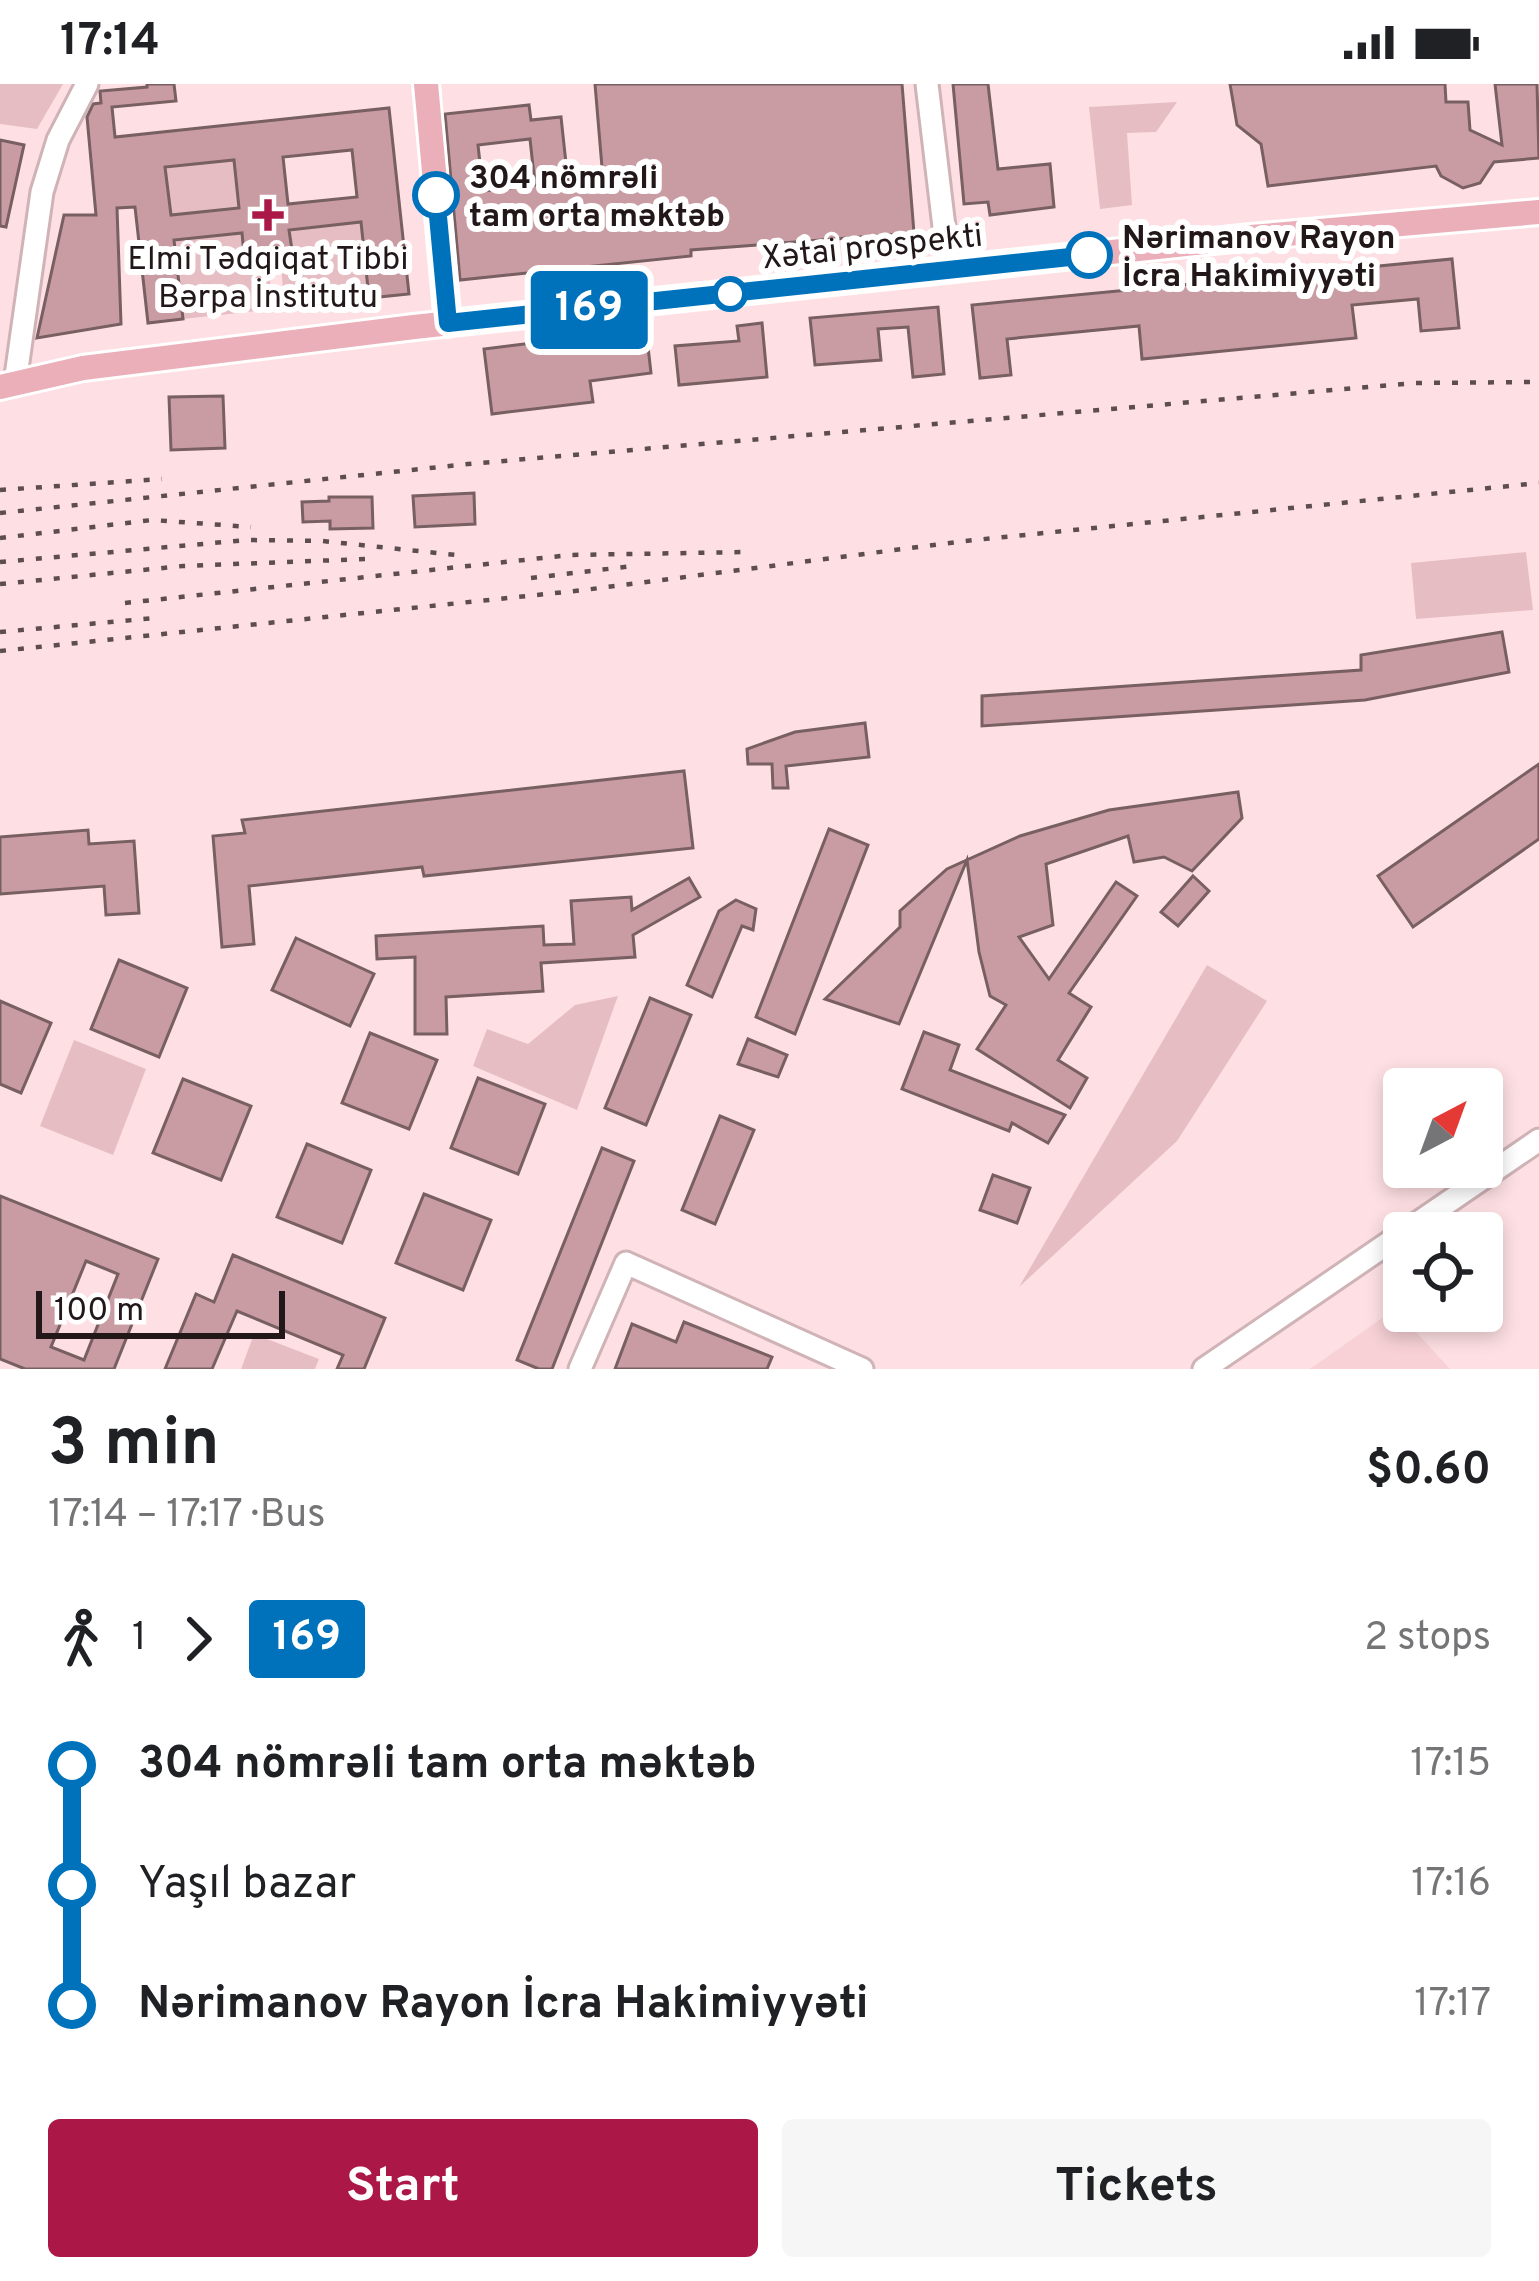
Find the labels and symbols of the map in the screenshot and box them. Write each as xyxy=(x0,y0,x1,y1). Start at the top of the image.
place label: 304 nömrəli tam orta məktəb xyxy=(469,159,725,239)
marker: 304 nömrəli tam orta məktəb xyxy=(414,173,458,217)
marker: Elmi Tədqiqat Tibbi Bərpa İnstitutu xyxy=(252,199,284,231)
street label: Xətai prospekti xyxy=(760,217,985,281)
place label: Nərimanov Rayon İcra Hakimiyyəti xyxy=(1122,219,1395,299)
marker: Nərimanov Rayon İcra Hakimiyyəti xyxy=(1067,233,1111,277)
place label: Elmi Tədqiqat Tibbi Bərpa İnstitutu xyxy=(127,240,409,320)
line badge: 169 xyxy=(520,271,658,349)
unlabelled marker xyxy=(714,278,746,310)
north arrow xyxy=(1383,1068,1503,1188)
scale bar xyxy=(36,1285,285,1338)

